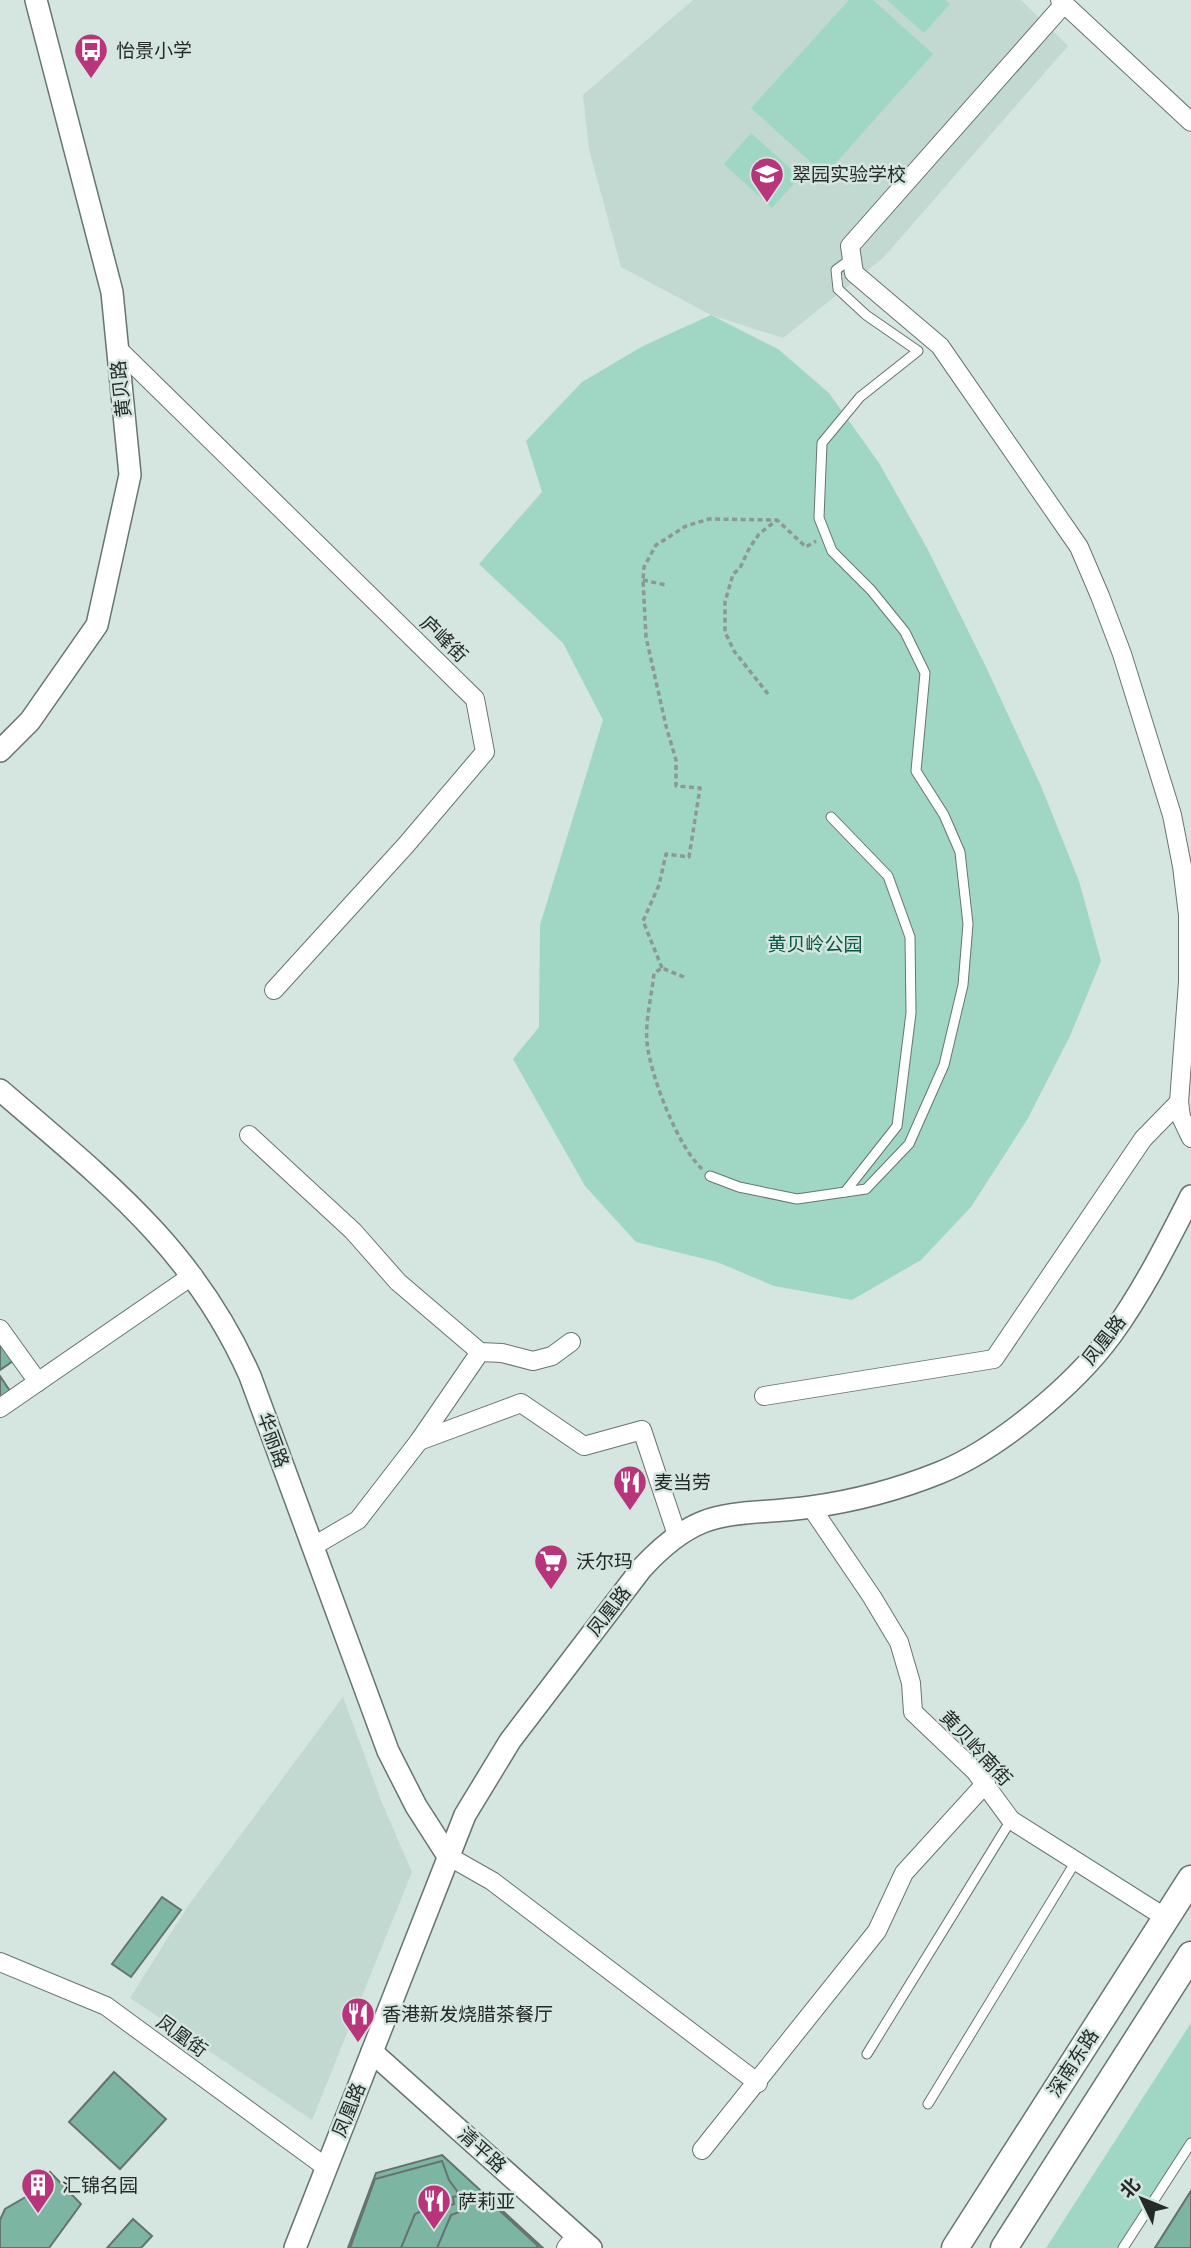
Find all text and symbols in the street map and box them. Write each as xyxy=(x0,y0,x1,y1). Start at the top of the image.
bus stop icon: 怡景小学 xyxy=(72,31,110,80)
place label: 怡景小学 xyxy=(116,39,192,62)
school or university icon: 翠园实验学校 xyxy=(748,155,786,204)
place label: 翠园实验学校 xyxy=(792,163,906,186)
street label: 黄贝路 xyxy=(107,359,135,419)
street label: 庐峰街 xyxy=(416,611,472,667)
park label: 黄贝岭公园 xyxy=(767,933,863,956)
street label: 凤凰路 xyxy=(1077,1310,1131,1370)
street label: 华丽路 xyxy=(252,1409,294,1471)
restaurant icon: 麦当劳 xyxy=(611,1463,649,1512)
place label: 麦当劳 xyxy=(654,1471,711,1494)
supermarket icon: 沃尔玛 xyxy=(532,1542,570,1591)
place label: 沃尔玛 xyxy=(576,1550,633,1573)
street label: 凤凰路 xyxy=(582,1581,636,1641)
street label: 黄贝岭南街 xyxy=(935,1705,1017,1791)
restaurant icon: 香港新发烧腊茶餐厅 xyxy=(339,1995,377,2044)
place label: 香港新发烧腊茶餐厅 xyxy=(382,2003,553,2026)
street label: 凤凰街 xyxy=(152,2010,212,2062)
street label: 深南东路 xyxy=(1043,2025,1103,2101)
street label: 凤凰路 xyxy=(328,2079,370,2141)
street label: 清平路 xyxy=(453,2122,511,2178)
north arrow xyxy=(1107,2164,1177,2234)
building icon: 汇锦名园 xyxy=(19,2166,57,2215)
text: 北 xyxy=(1115,2173,1145,2203)
place label: 汇锦名园 xyxy=(62,2174,138,2197)
restaurant icon: 萨莉亚 xyxy=(415,2182,453,2231)
place label: 萨莉亚 xyxy=(458,2190,515,2213)

